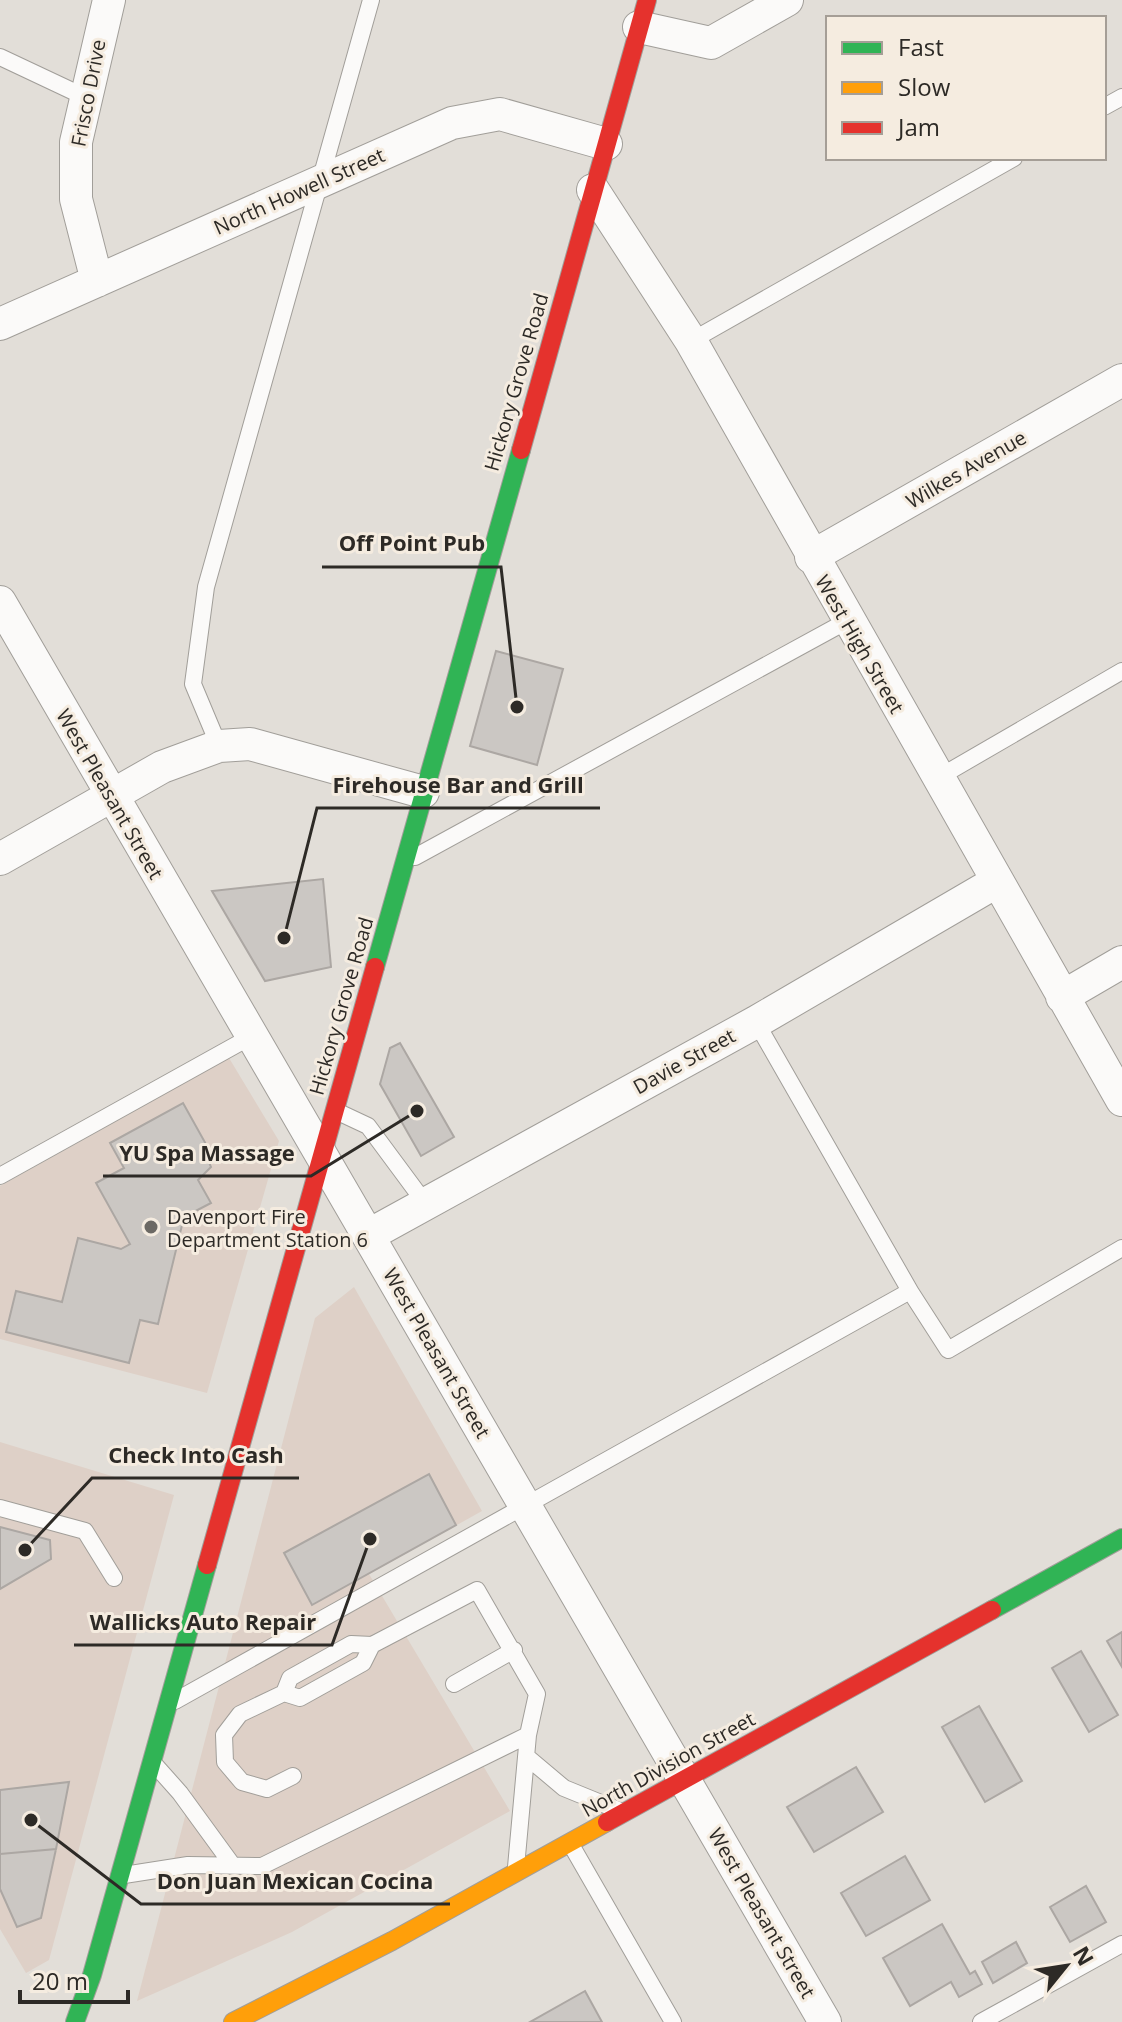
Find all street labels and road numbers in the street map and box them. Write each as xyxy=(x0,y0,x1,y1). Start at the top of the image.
street label: Frisco Drive xyxy=(64,37,112,149)
street label: North Howell Street xyxy=(209,141,389,241)
street label: Hickory Grove Road xyxy=(478,290,554,474)
street label: Wilkes Avenue xyxy=(901,424,1031,514)
street label: West High Street xyxy=(809,570,911,718)
street label: West Pleasant Street xyxy=(50,704,170,884)
street label: Hickory Grove Road xyxy=(303,914,379,1098)
street label: Davie Street xyxy=(628,1022,740,1100)
street label: West Pleasant Street xyxy=(377,1263,497,1443)
street label: North Division Street xyxy=(576,1705,760,1823)
street label: West Pleasant Street xyxy=(702,1823,822,2003)

